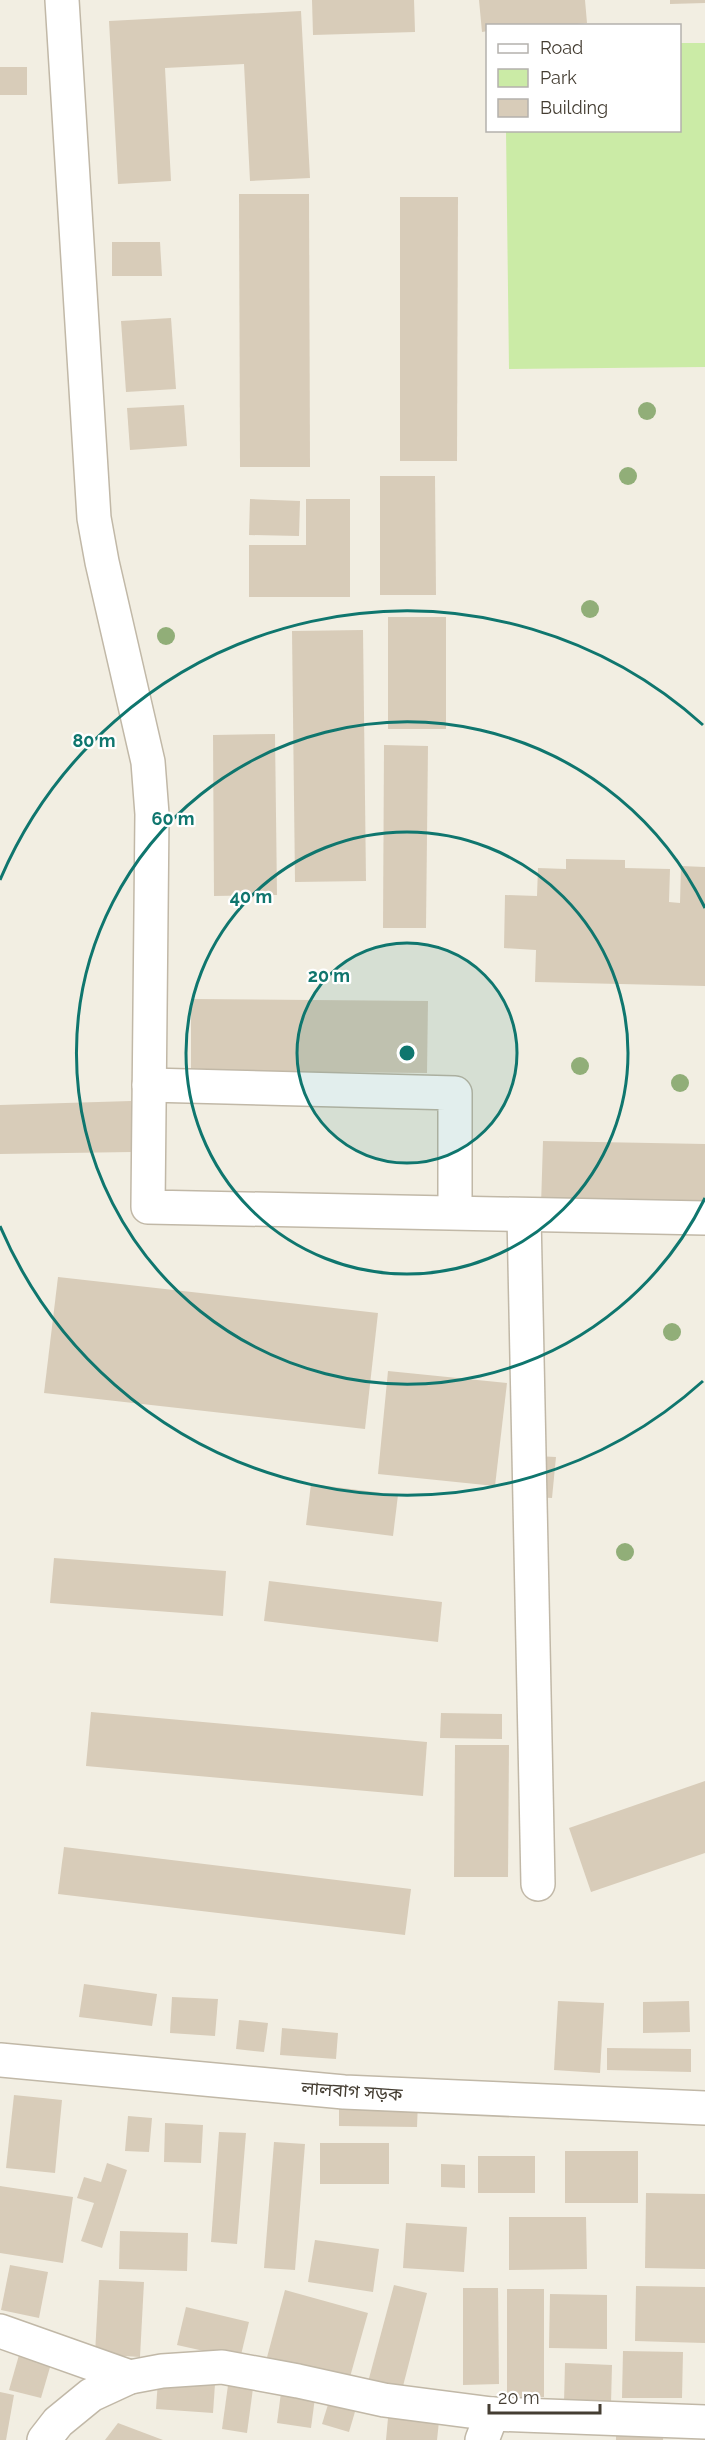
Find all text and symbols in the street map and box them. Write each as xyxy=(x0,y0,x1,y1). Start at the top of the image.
legend xyxy=(486,24,681,132)
text: Road xyxy=(540,37,583,58)
text: Park xyxy=(540,67,577,88)
text: Building xyxy=(540,97,608,118)
text: 80 m xyxy=(72,730,116,751)
text: 60 m xyxy=(151,808,195,829)
text: 40 m xyxy=(230,886,272,907)
text: 20 m xyxy=(308,965,350,986)
centre of rings xyxy=(397,1043,417,1063)
street label: লালবাগ সড়ক xyxy=(300,2077,404,2105)
scale bar xyxy=(489,2377,600,2415)
text: 20 m xyxy=(498,2387,540,2408)

